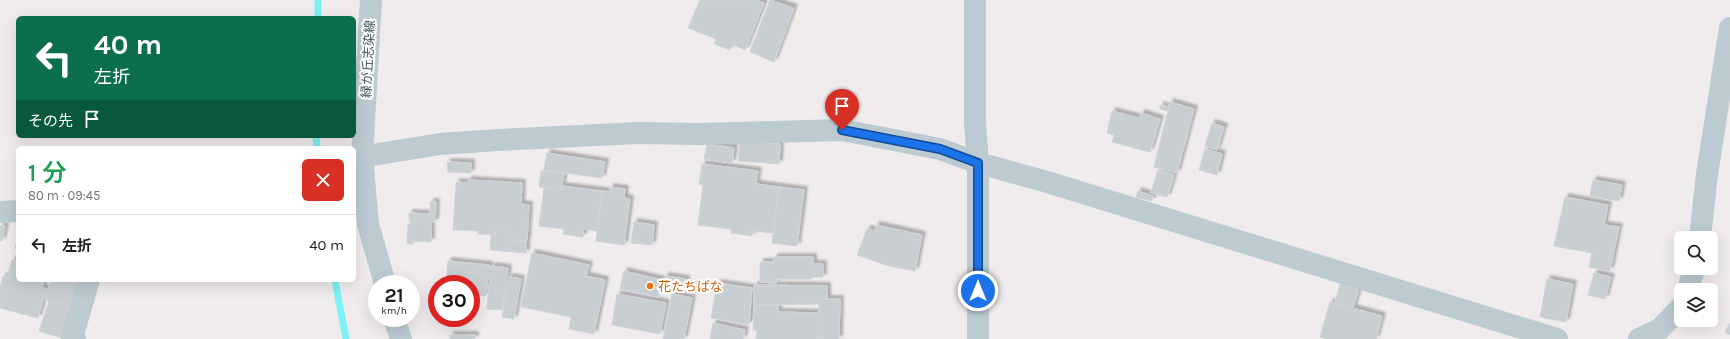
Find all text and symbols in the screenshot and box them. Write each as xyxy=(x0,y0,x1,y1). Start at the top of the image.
street label: 緑が丘志染線 xyxy=(358,20,378,98)
text: 40 m xyxy=(94,28,162,61)
icon: left xyxy=(28,32,80,84)
text: 左折 xyxy=(94,66,130,88)
pin xyxy=(825,89,859,130)
icon: arrive xyxy=(831,95,853,117)
icon: arrive xyxy=(81,108,103,130)
text: その先 xyxy=(28,112,73,130)
text: 1 分 xyxy=(28,159,66,187)
button: close xyxy=(302,159,344,201)
text: 80 m · 09:45 xyxy=(28,188,100,203)
map controls xyxy=(1674,231,1718,327)
button: search xyxy=(1674,231,1718,275)
icon: left xyxy=(28,234,50,256)
text: 40 m xyxy=(309,236,344,254)
text: 左折 xyxy=(62,237,92,255)
position arrow xyxy=(957,270,999,312)
speed limit sign: 30 xyxy=(428,275,480,327)
place label: 花たちばな xyxy=(658,279,723,294)
marker: 花たちばな xyxy=(645,281,655,291)
button: layers xyxy=(1674,283,1718,327)
text: 21 xyxy=(384,284,404,307)
text: km/h xyxy=(381,305,407,317)

